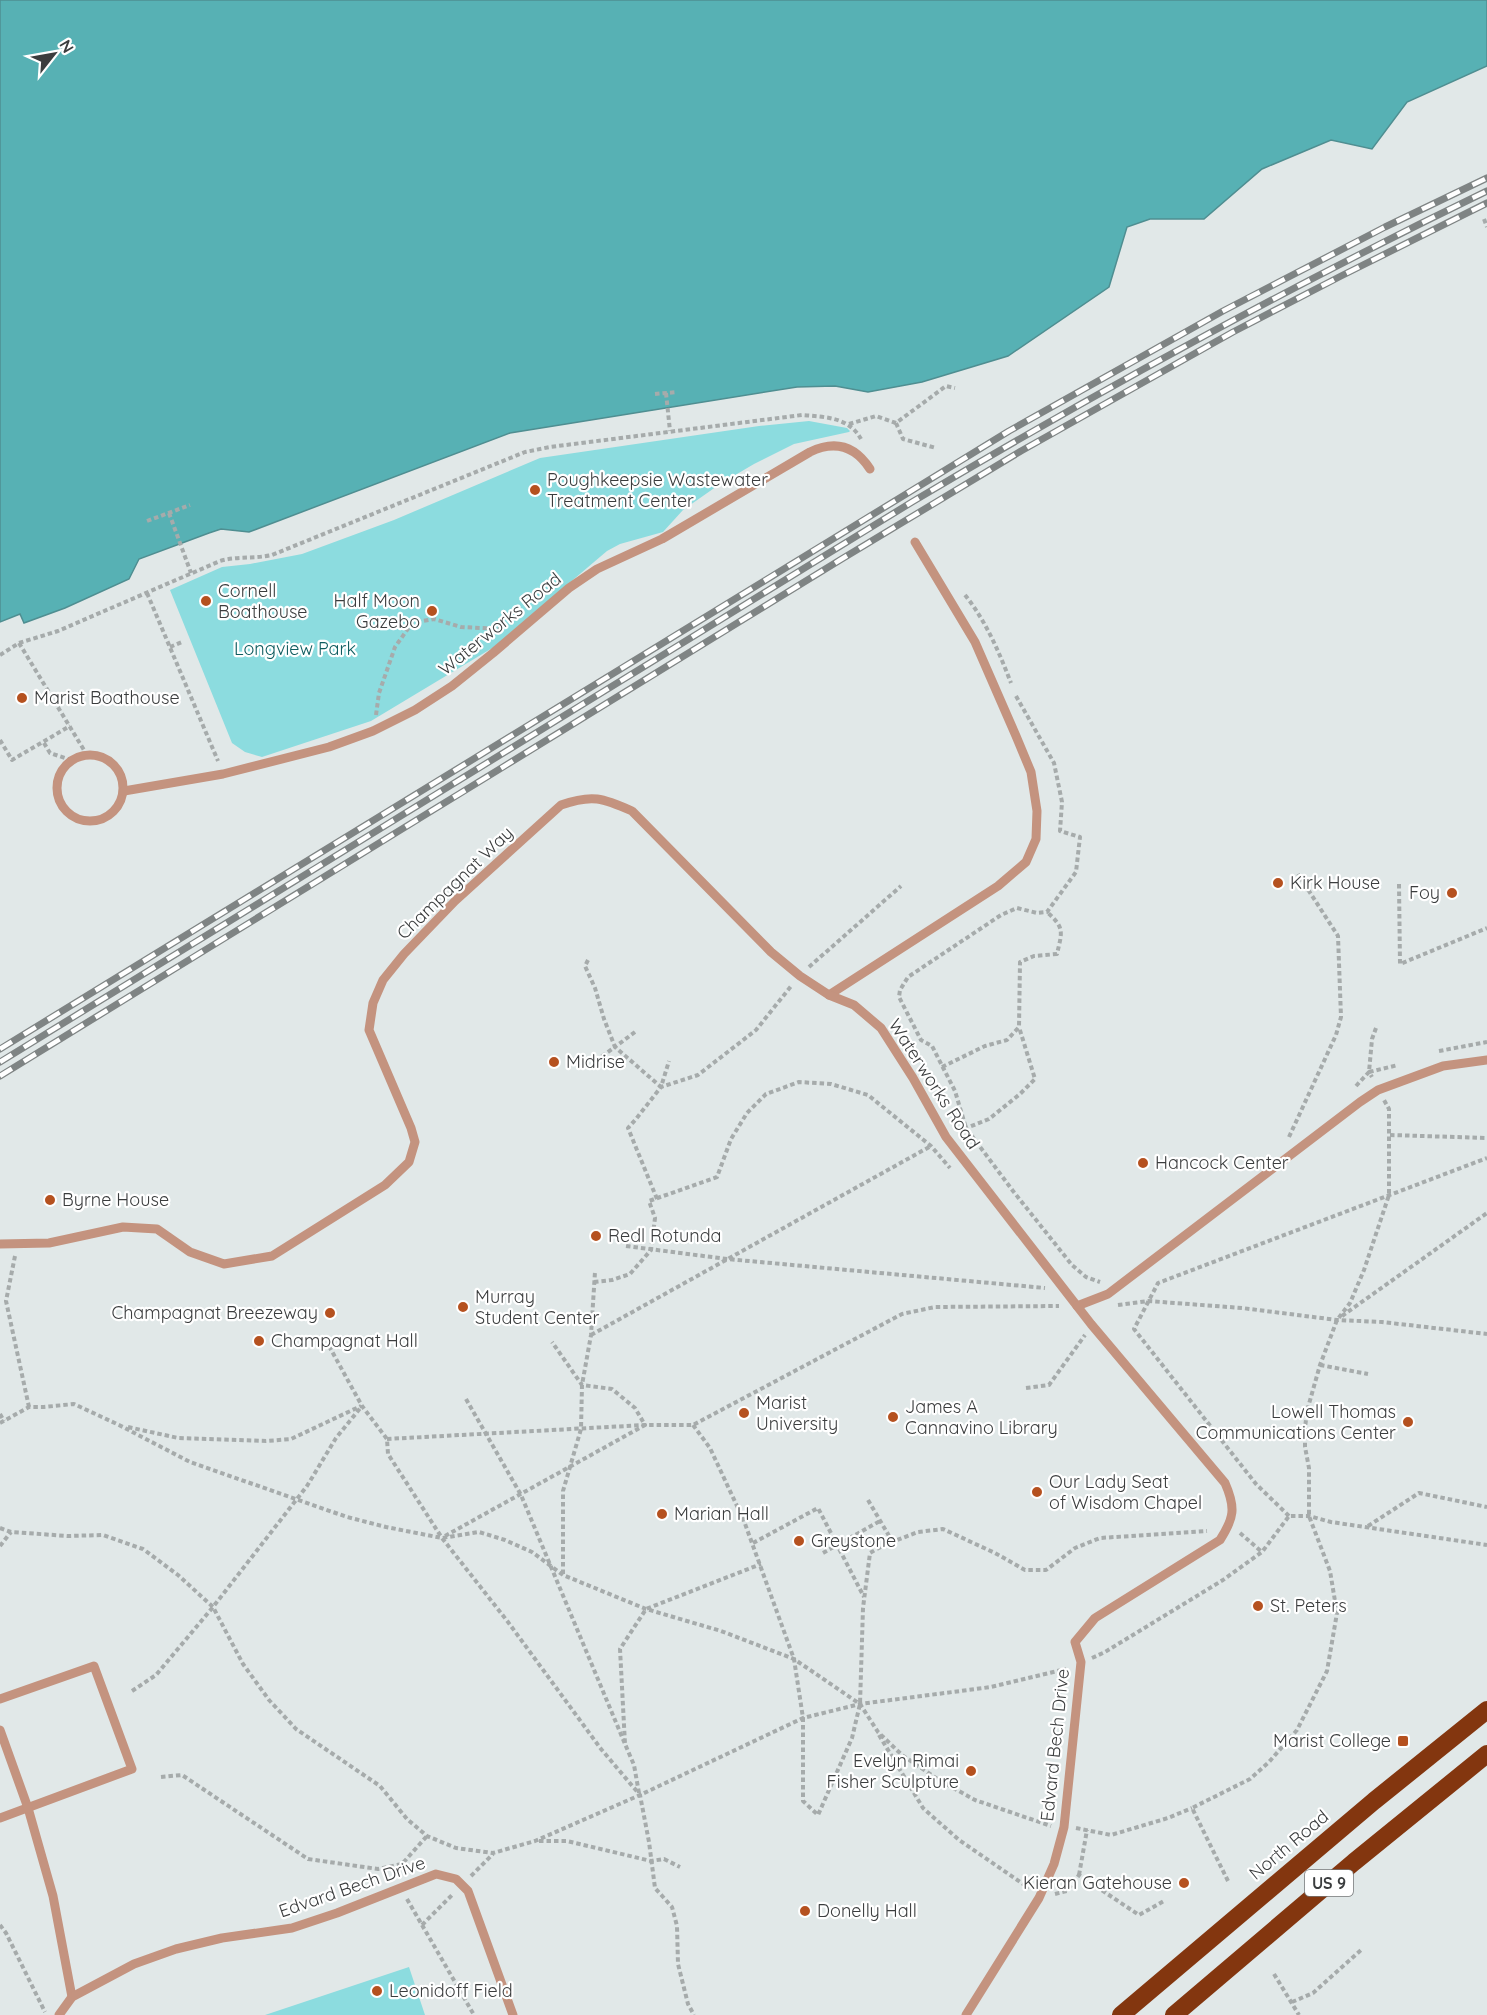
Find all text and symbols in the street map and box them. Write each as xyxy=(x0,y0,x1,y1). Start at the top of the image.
north arrow xyxy=(24,24,84,84)
text: N xyxy=(55,36,78,56)
place label: Poughkeepsie Wastewater Treatment Center xyxy=(547,468,768,512)
marker: Poughkeepsie Wastewater Treatment Center xyxy=(528,483,542,497)
street label: Waterworks Road xyxy=(434,567,566,680)
place label: Cornell Boathouse xyxy=(218,579,308,623)
place label: Half Moon Gazebo xyxy=(334,589,420,633)
marker: Cornell Boathouse xyxy=(199,594,213,608)
marker: Half Moon Gazebo xyxy=(425,604,439,618)
park label: Longview Park xyxy=(234,637,356,660)
place label: Marist Boathouse xyxy=(34,686,180,709)
marker: Marist Boathouse xyxy=(15,691,29,705)
street label: Champagnat Way xyxy=(392,821,518,944)
place label: Kirk House xyxy=(1290,871,1380,894)
marker: Kirk House xyxy=(1271,876,1285,890)
place label: Foy xyxy=(1409,881,1440,904)
marker: Foy xyxy=(1445,886,1459,900)
street label: Waterworks Road xyxy=(884,1014,985,1153)
place label: Midrise xyxy=(566,1050,625,1073)
marker: Midrise xyxy=(547,1055,561,1069)
place label: Hancock Center xyxy=(1155,1151,1289,1174)
marker: Hancock Center xyxy=(1136,1156,1150,1170)
place label: Byrne House xyxy=(62,1188,169,1211)
marker: Byrne House xyxy=(43,1193,57,1207)
place label: Redl Rotunda xyxy=(608,1224,722,1247)
marker: Redl Rotunda xyxy=(589,1229,603,1243)
place label: Murray Student Center xyxy=(475,1285,599,1329)
marker: Murray Student Center xyxy=(456,1300,470,1314)
place label: Champagnat Breezeway xyxy=(111,1301,318,1324)
marker: Champagnat Breezeway xyxy=(323,1306,337,1320)
place label: Champagnat Hall xyxy=(271,1329,418,1352)
marker: Champagnat Hall xyxy=(252,1334,266,1348)
place label: Marist University xyxy=(756,1391,838,1435)
place label: James A Cannavino Library xyxy=(905,1395,1058,1439)
place label: Lowell Thomas Communications Center xyxy=(1196,1400,1396,1444)
marker: Marist University xyxy=(737,1406,751,1420)
marker: James A Cannavino Library xyxy=(886,1410,900,1424)
marker: Lowell Thomas Communications Center xyxy=(1401,1415,1415,1429)
place label: Our Lady Seat of Wisdom Chapel xyxy=(1049,1470,1202,1514)
marker: Our Lady Seat of Wisdom Chapel xyxy=(1030,1485,1044,1499)
place label: Marian Hall xyxy=(674,1502,769,1525)
marker: Marian Hall xyxy=(655,1507,669,1521)
place label: Greystone xyxy=(811,1529,896,1552)
marker: Greystone xyxy=(792,1534,806,1548)
place label: St. Peters xyxy=(1270,1594,1347,1617)
marker: St. Peters xyxy=(1251,1599,1265,1613)
street label: Edvard Bech Drive xyxy=(1035,1667,1074,1822)
place label: Marist College xyxy=(1273,1729,1391,1752)
marker: Marist College xyxy=(1396,1734,1410,1748)
place label: Evelyn Rimai Fisher Sculpture xyxy=(827,1749,959,1793)
marker: Evelyn Rimai Fisher Sculpture xyxy=(964,1764,978,1778)
street label: North Road xyxy=(1244,1805,1333,1885)
street label: Edvard Bech Drive xyxy=(276,1851,428,1922)
road number: US 9 xyxy=(1305,1870,1353,1896)
place label: Kieran Gatehouse xyxy=(1023,1871,1172,1894)
marker: Kieran Gatehouse xyxy=(1177,1876,1191,1890)
place label: Donelly Hall xyxy=(817,1899,917,1922)
marker: Donelly Hall xyxy=(798,1904,812,1918)
place label: Leonidoff Field xyxy=(389,1979,513,2002)
marker: Leonidoff Field xyxy=(370,1984,384,1998)

